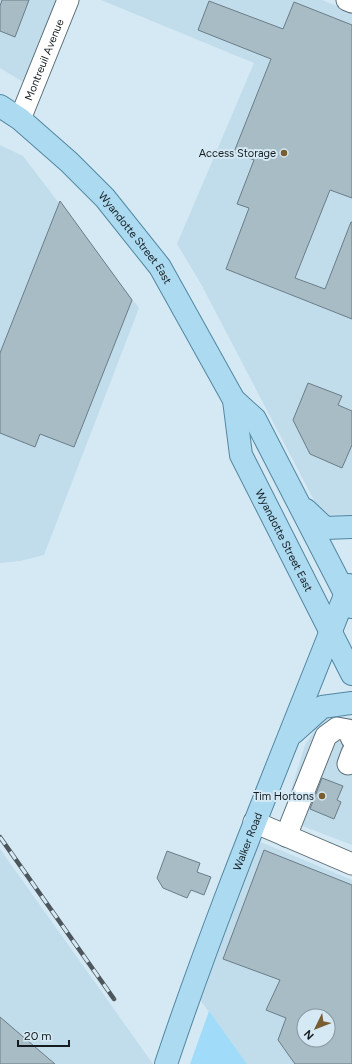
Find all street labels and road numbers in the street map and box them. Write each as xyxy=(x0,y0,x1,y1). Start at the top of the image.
street label: Montreuil Avenue xyxy=(22,17,66,102)
street label: Wyandotte Street East xyxy=(96,189,175,286)
street label: Wyandotte Street East xyxy=(253,487,316,594)
street label: Walker Road xyxy=(230,811,265,872)

